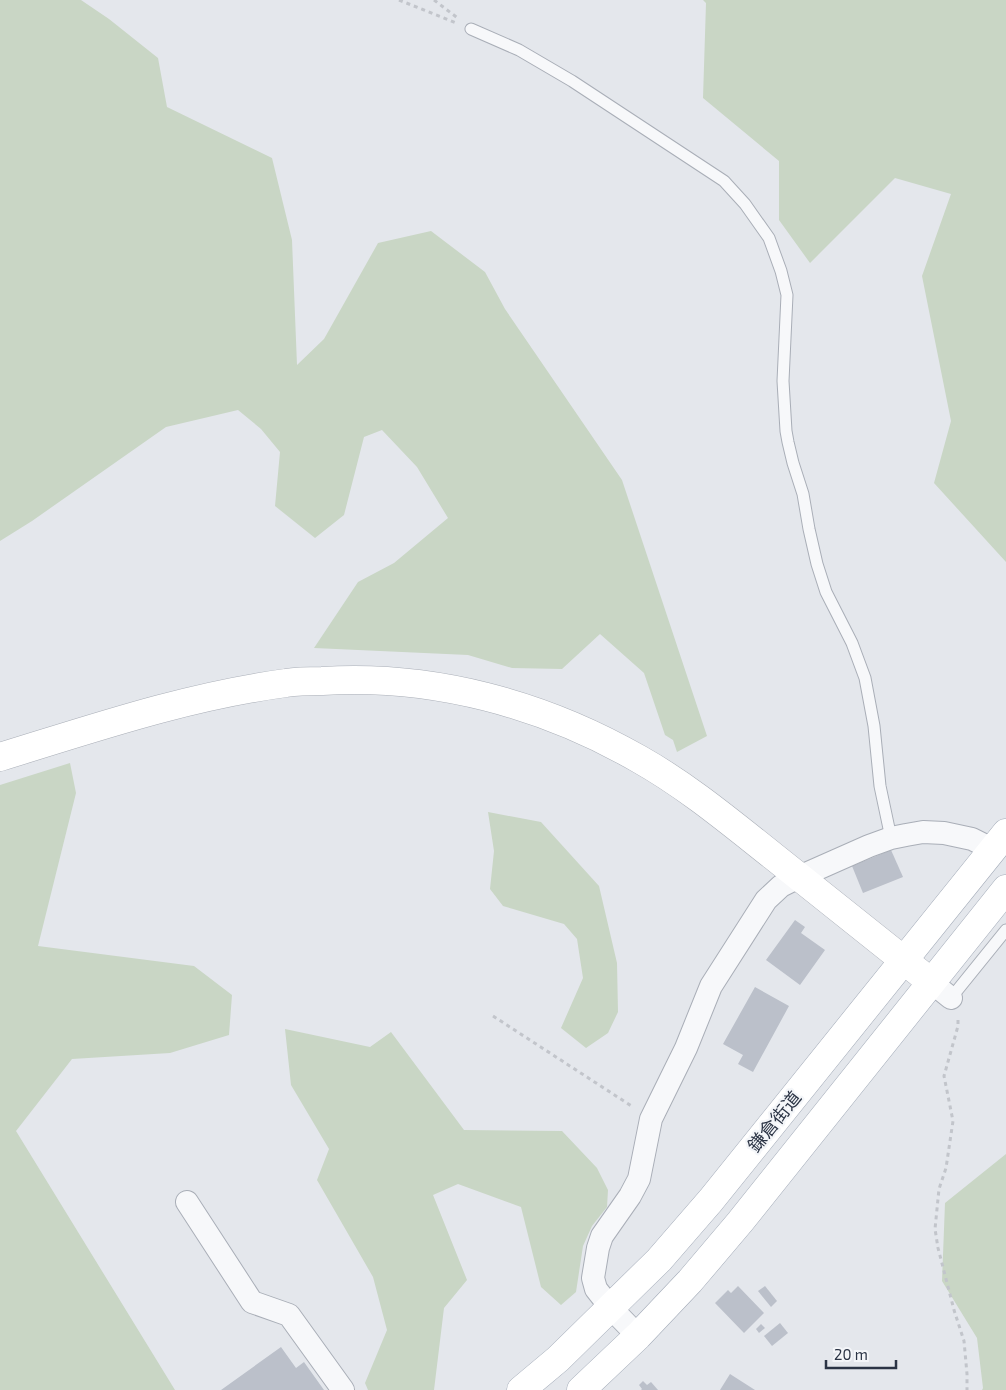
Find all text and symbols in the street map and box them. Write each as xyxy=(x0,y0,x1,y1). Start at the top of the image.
street label: 鎌倉街道 xyxy=(743,1086,805,1156)
scale bar xyxy=(826,1338,896,1370)
text: 20 m xyxy=(834,1345,868,1363)

